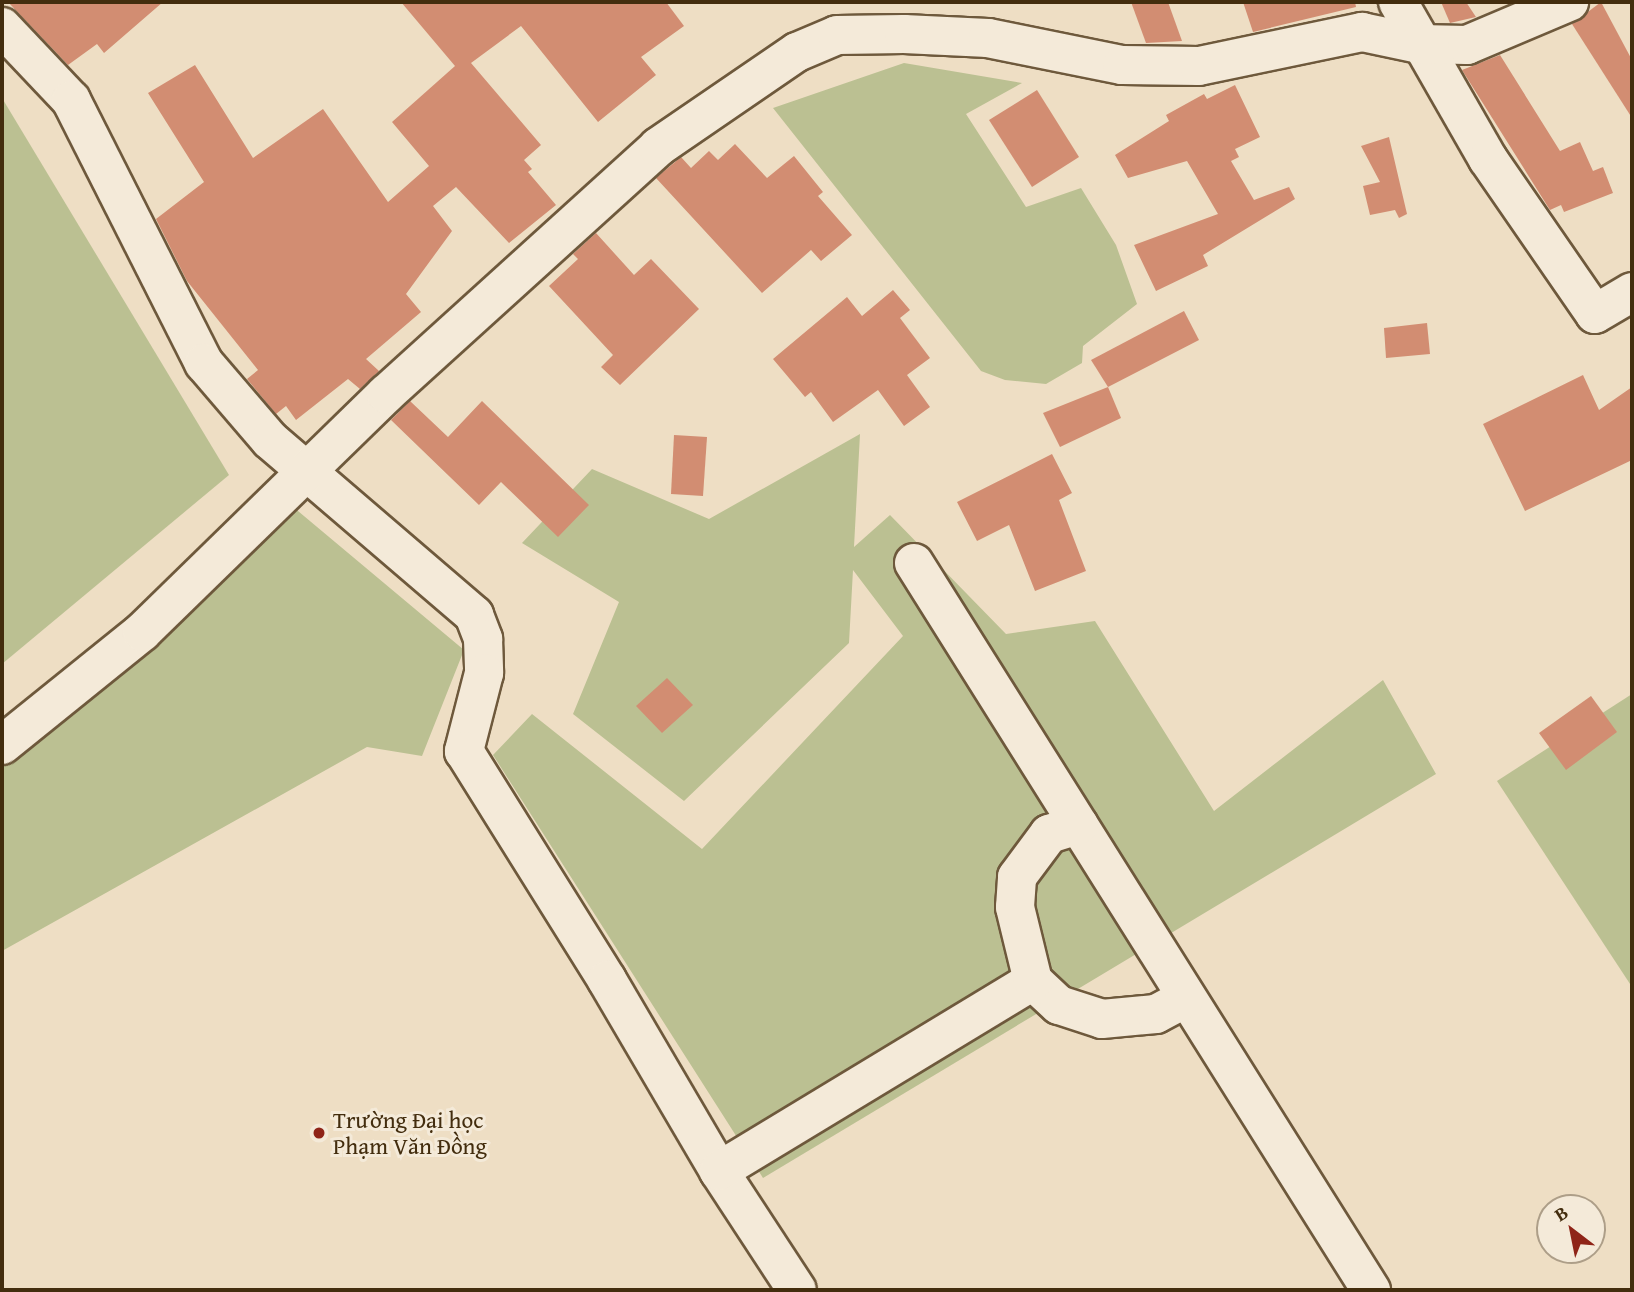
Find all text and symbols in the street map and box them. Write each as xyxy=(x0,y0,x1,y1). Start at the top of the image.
place label: Trường Đại học Phạm Văn Đồng xyxy=(333,1106,487,1160)
marker: Trường Đại học Phạm Văn Đồng xyxy=(311,1125,327,1141)
north arrow xyxy=(1536,1194,1606,1264)
text: B xyxy=(1549,1198,1573,1228)

